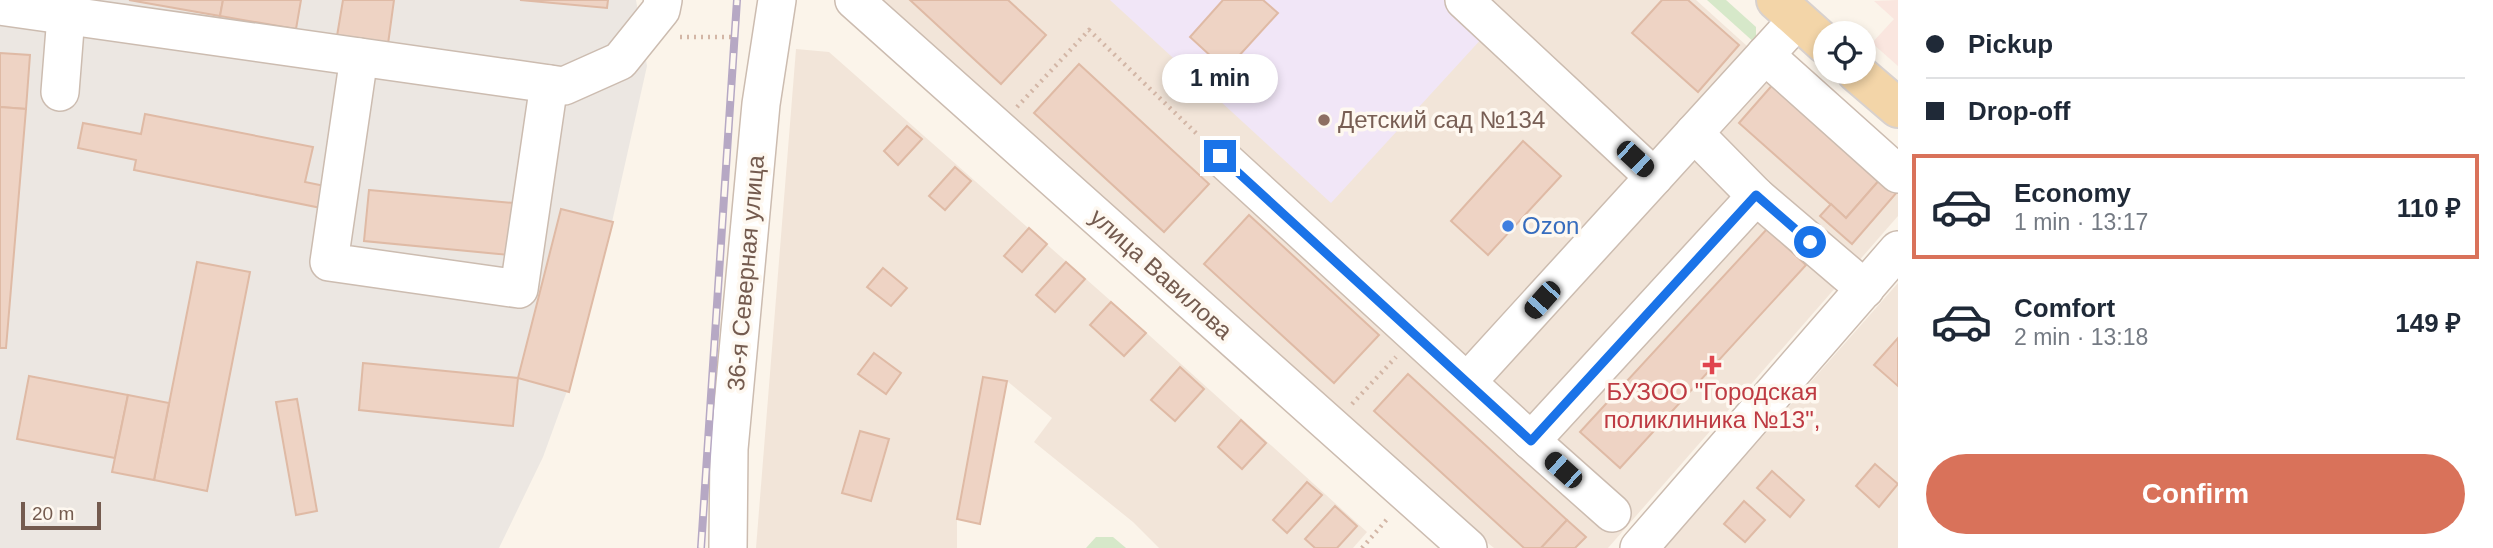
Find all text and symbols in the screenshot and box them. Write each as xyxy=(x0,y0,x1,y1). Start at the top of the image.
map controls xyxy=(1813,21,1876,84)
button: locate xyxy=(1813,21,1876,84)
text: Pickup xyxy=(1968,29,2053,59)
callout: 1 min xyxy=(1162,54,1278,104)
text: 1 min xyxy=(1190,65,1250,91)
text: Drop-off xyxy=(1968,96,2071,126)
place label: Детский сад №134 xyxy=(1338,106,1545,133)
marker: Детский сад №134 xyxy=(1316,112,1332,128)
car xyxy=(1613,137,1658,181)
route end xyxy=(1204,140,1236,172)
street label: 36-я Северная улица xyxy=(722,153,769,392)
icon: car xyxy=(1930,175,1993,238)
text: Economy xyxy=(2014,178,2131,208)
text: 110 ₽ xyxy=(2397,193,2461,223)
street label: улица Вавилова xyxy=(1085,203,1238,345)
text: 1 min · 13:17 xyxy=(2014,209,2148,235)
place label: Ozon xyxy=(1522,212,1579,239)
marker: Ozon xyxy=(1500,218,1516,234)
route start xyxy=(1794,226,1826,258)
car xyxy=(1521,277,1564,323)
icon: car xyxy=(1930,290,1993,353)
text: Comfort xyxy=(2014,293,2115,323)
text: 149 ₽ xyxy=(2395,308,2461,338)
text: 2 min · 13:18 xyxy=(2014,324,2148,350)
marker: БУЗОО "Городская поликлиника №13", xyxy=(1702,355,1722,375)
place label: БУЗОО "Городская поликлиника №13", xyxy=(1604,378,1820,433)
car xyxy=(1541,448,1586,492)
button: Confirm xyxy=(1926,454,2465,534)
scale bar xyxy=(21,499,102,531)
text: 20 m xyxy=(32,503,74,524)

